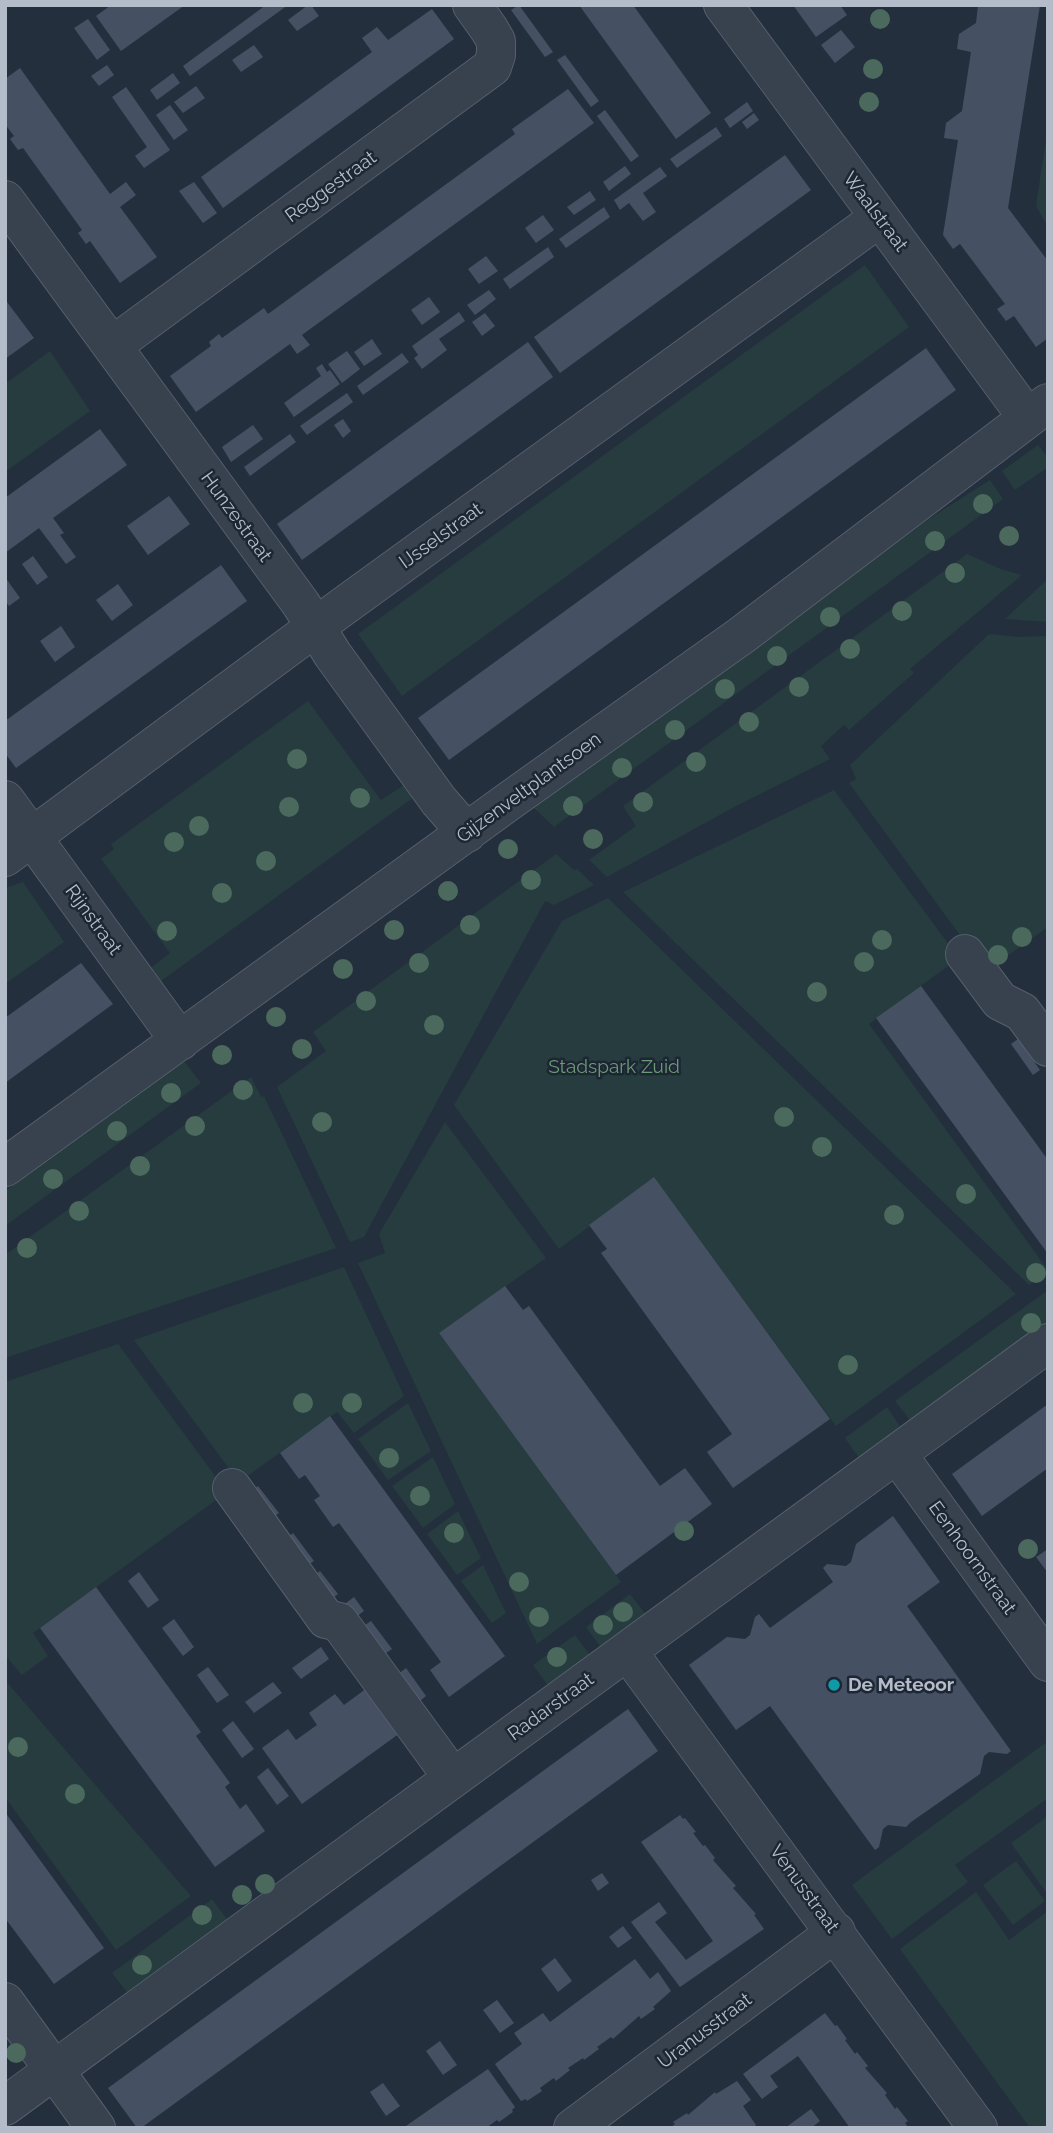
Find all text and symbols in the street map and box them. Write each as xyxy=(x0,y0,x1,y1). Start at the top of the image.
street label: Reggestraat xyxy=(281,146,381,228)
street label: Waalstraat xyxy=(838,168,912,256)
street label: Hunzestraat xyxy=(196,467,276,567)
street label: IJsselstraat xyxy=(395,498,487,574)
street label: Gijzenveltplantsoen xyxy=(452,728,606,848)
street label: Rijnstraat xyxy=(60,881,126,959)
park label: Stadspark Zuid xyxy=(548,1056,680,1078)
street label: Eenhoornstraat xyxy=(923,1497,1021,1619)
street label: Radarstraat xyxy=(504,1668,598,1746)
place label: De Meteoor xyxy=(848,1674,954,1696)
marker: De Meteoor xyxy=(826,1677,842,1693)
street label: Venusstraat xyxy=(764,1840,844,1938)
street label: Uranusstraat xyxy=(653,1988,757,2074)

